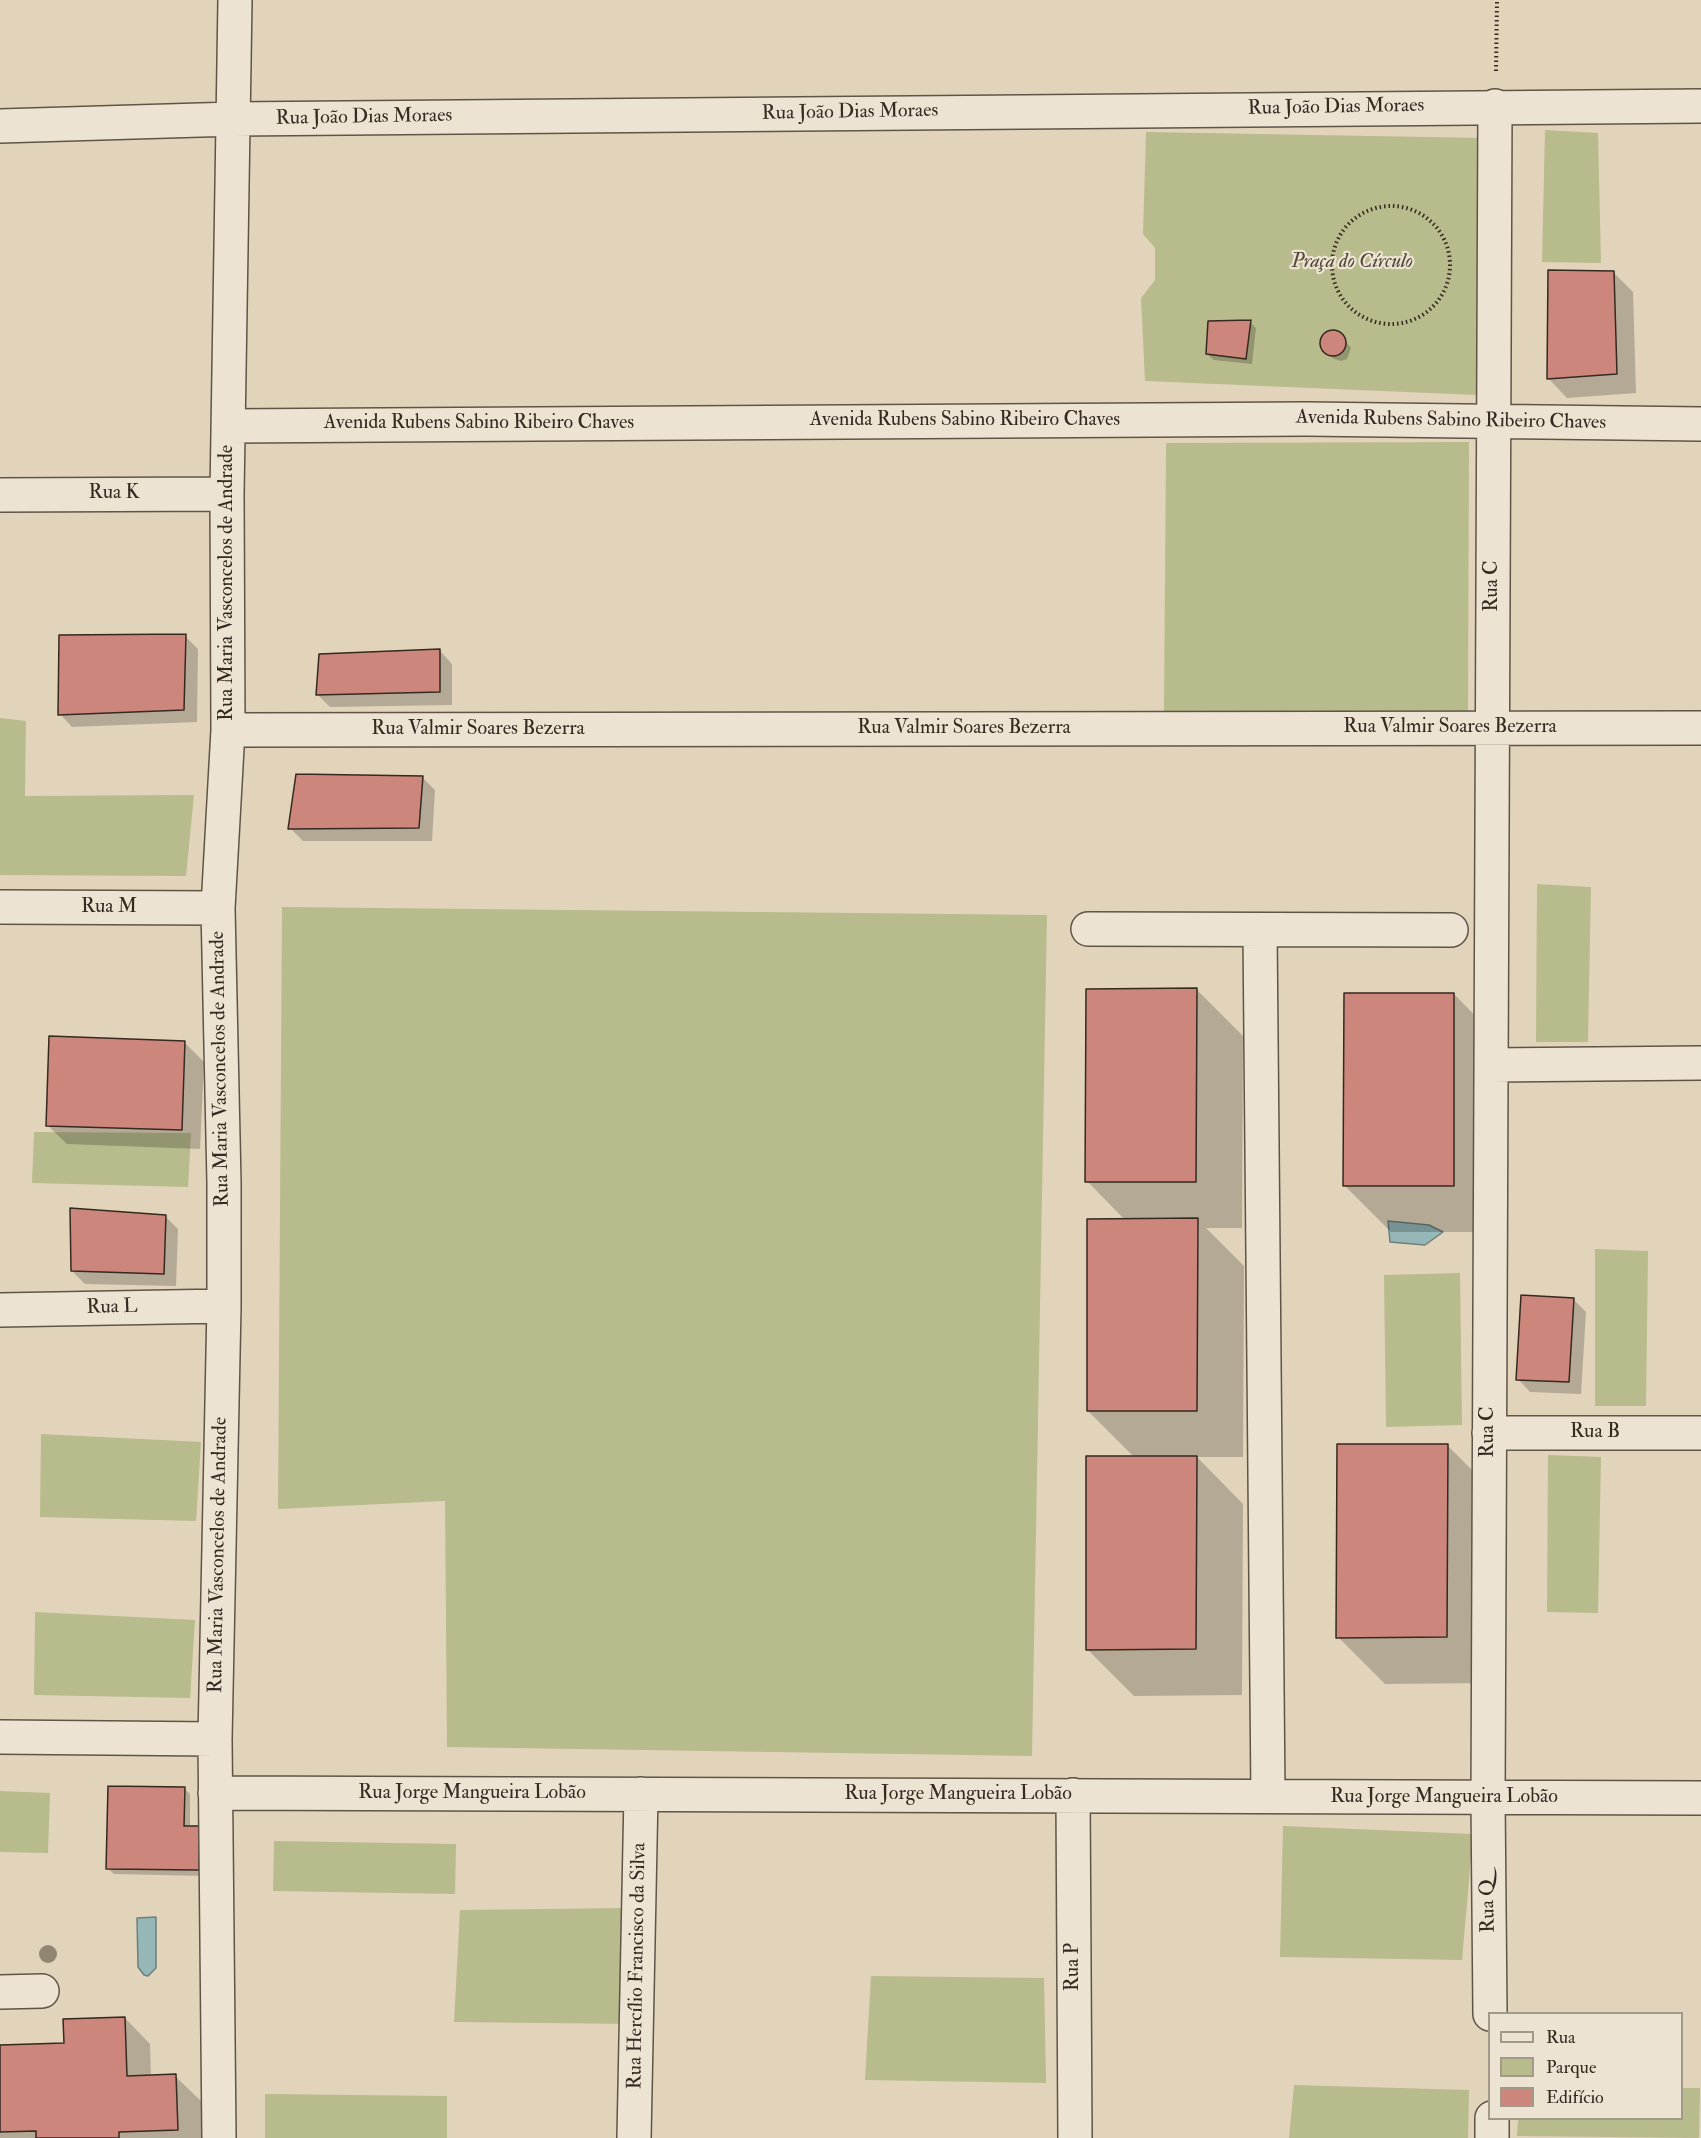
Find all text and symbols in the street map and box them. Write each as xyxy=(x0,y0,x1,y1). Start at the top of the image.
street label: Rua João Dias Moraes xyxy=(1247,94,1425,122)
street label: Rua João Dias Moraes xyxy=(761,99,939,127)
street label: Rua João Dias Moraes xyxy=(275,104,453,132)
park label: Praça do Círculo xyxy=(1291,251,1413,275)
street label: Avenida Rubens Sabino Ribeiro Chaves xyxy=(1296,406,1606,436)
street label: Avenida Rubens Sabino Ribeiro Chaves xyxy=(810,409,1120,433)
street label: Avenida Rubens Sabino Ribeiro Chaves xyxy=(324,412,634,436)
street label: Rua Maria Vasconcelos de Andrade xyxy=(216,445,240,721)
street label: Rua K xyxy=(89,482,139,506)
street label: Rua C xyxy=(1481,560,1505,612)
street label: Rua Valmir Soares Bezerra xyxy=(1343,716,1557,740)
street label: Rua Valmir Soares Bezerra xyxy=(857,717,1071,741)
street label: Rua Valmir Soares Bezerra xyxy=(371,718,585,742)
street label: Rua M xyxy=(81,896,137,920)
street label: Rua Maria Vasconcelos de Andrade xyxy=(207,931,235,1207)
street label: Rua L xyxy=(86,1296,138,1320)
street label: Rua C xyxy=(1477,1406,1501,1458)
street label: Rua Maria Vasconcelos de Andrade xyxy=(205,1417,233,1693)
street label: Rua B xyxy=(1570,1421,1620,1445)
street label: Rua Jorge Mangueira Lobão xyxy=(358,1782,586,1806)
street label: Rua Jorge Mangueira Lobão xyxy=(844,1783,1072,1807)
street label: Rua Jorge Mangueira Lobão xyxy=(1330,1786,1558,1810)
street label: Rua Hercílio Francisco da Silva xyxy=(624,1842,652,2090)
street label: Rua Q xyxy=(1477,1879,1501,1933)
street label: Rua P xyxy=(1062,1943,1086,1991)
legend xyxy=(1488,2012,1683,2120)
text: Rua xyxy=(1546,2026,1575,2049)
text: Parque xyxy=(1546,2056,1596,2079)
text: Edifício xyxy=(1546,2086,1604,2109)

